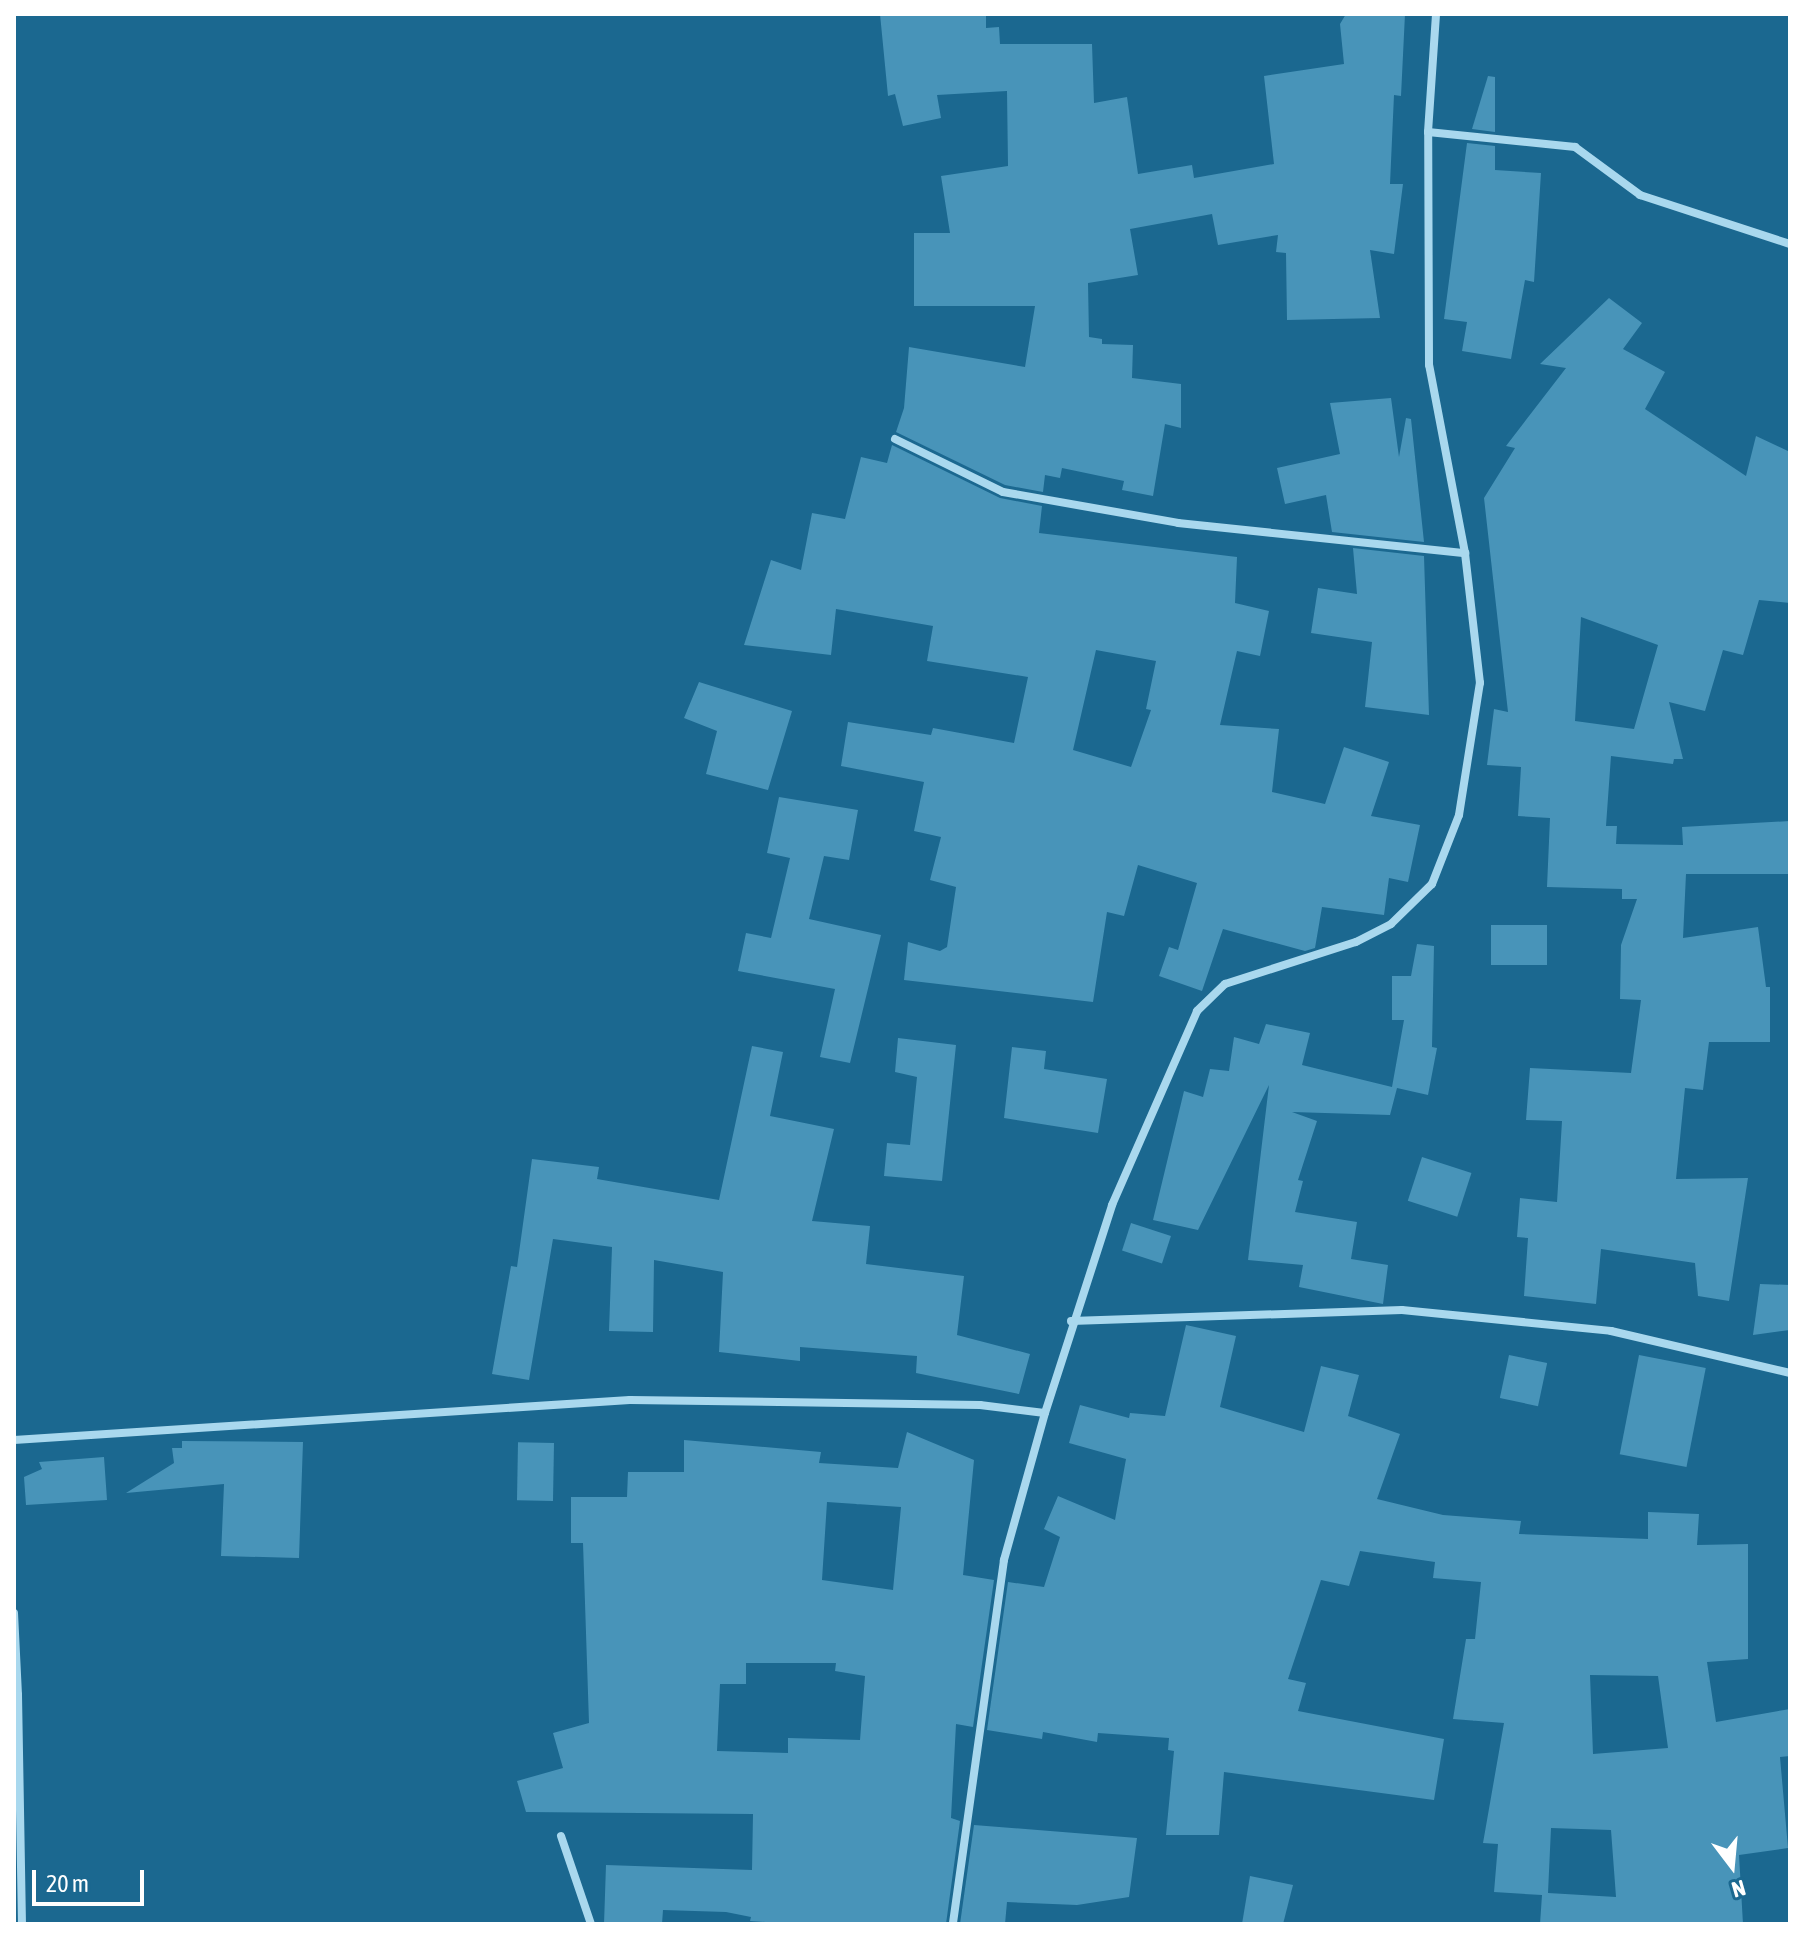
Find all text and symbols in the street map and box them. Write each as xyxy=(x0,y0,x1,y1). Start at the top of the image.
north arrow xyxy=(1692,1826,1772,1906)
scale bar xyxy=(36,1854,148,1904)
text: 20 m xyxy=(46,1870,89,1897)
text: N xyxy=(1729,1875,1748,1903)

